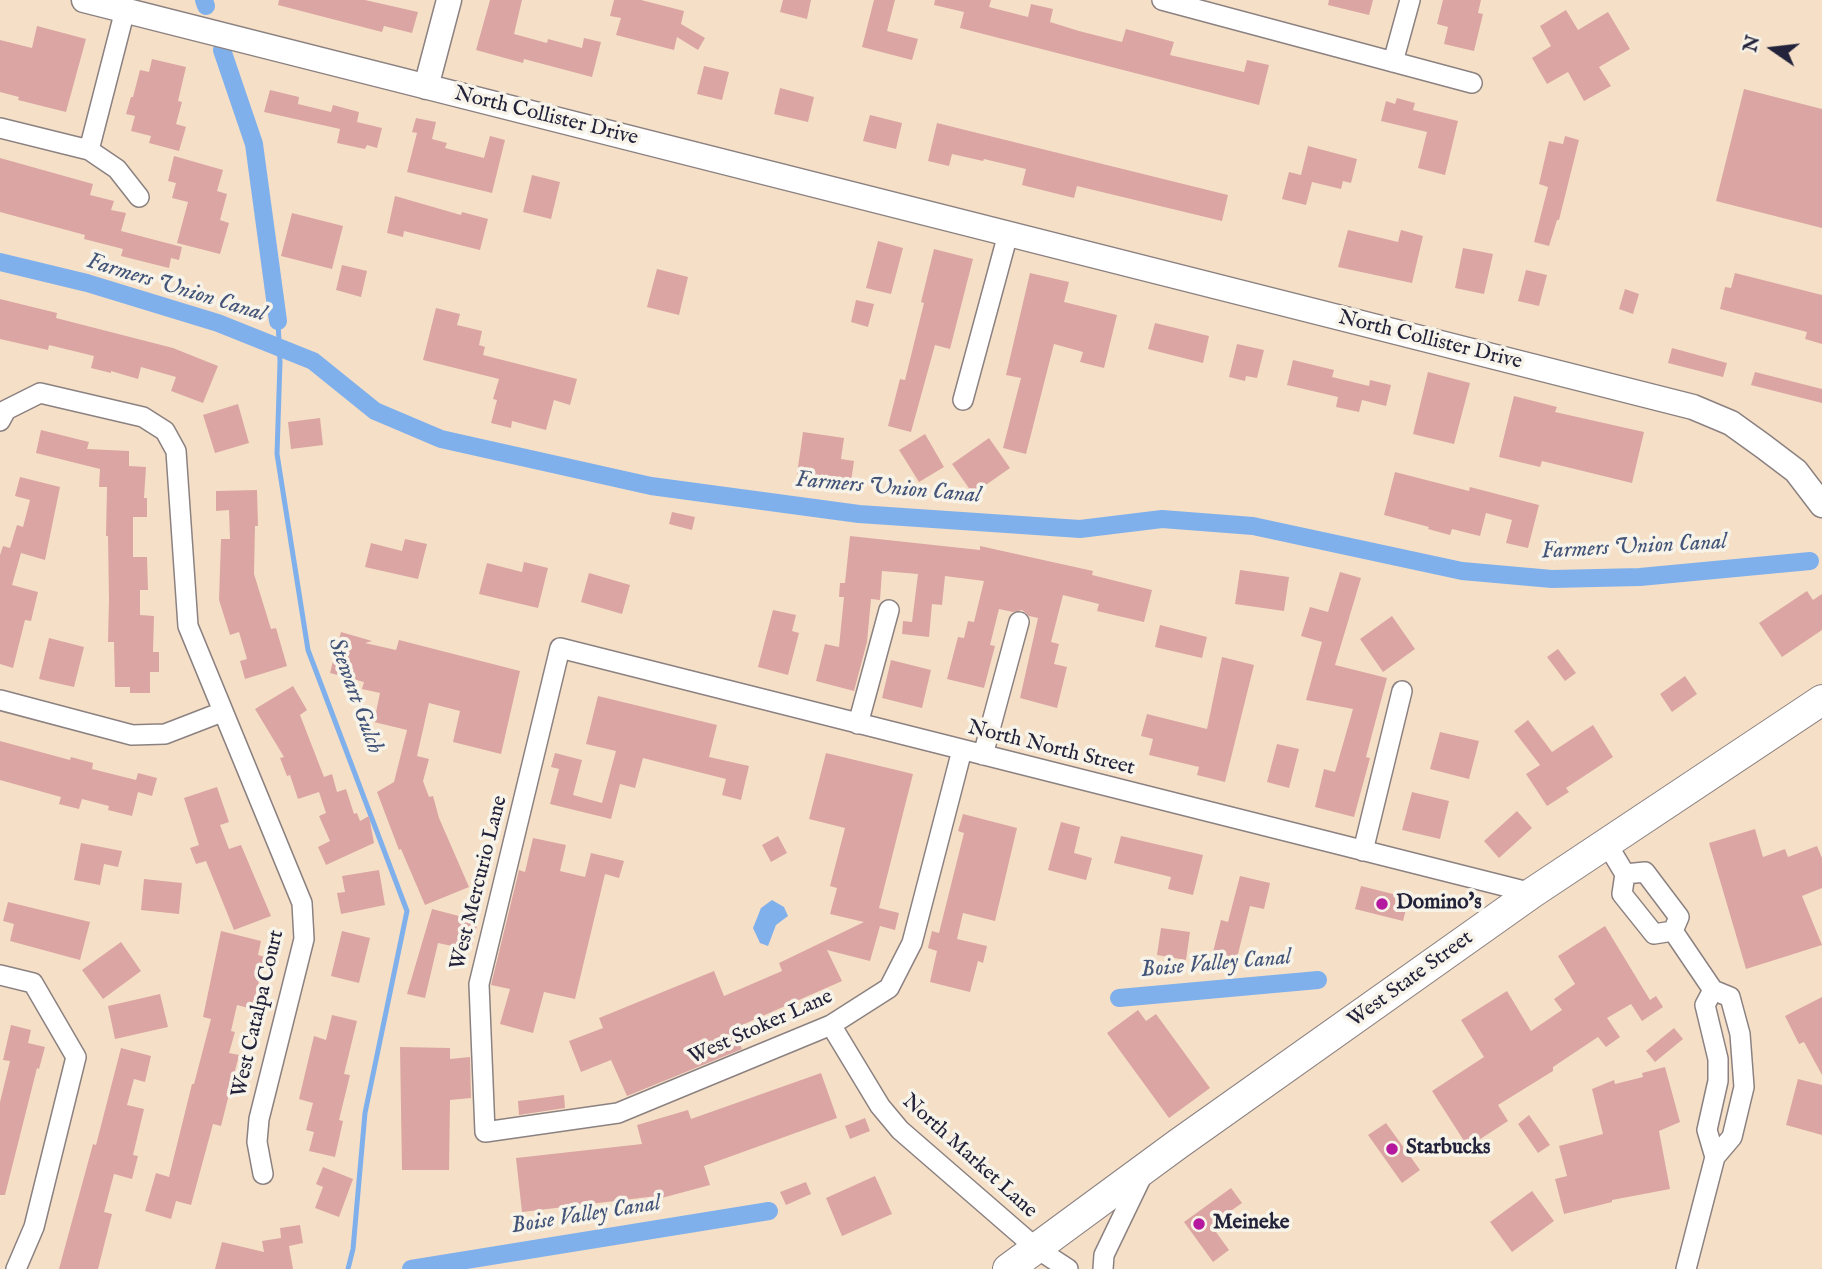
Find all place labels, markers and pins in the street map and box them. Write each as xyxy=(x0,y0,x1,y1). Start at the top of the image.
place label: Domino's xyxy=(1396,891,1482,917)
marker: Domino's xyxy=(1374,896,1390,912)
place label: Starbucks xyxy=(1406,1136,1490,1162)
marker: Starbucks xyxy=(1384,1141,1400,1157)
place label: Meineke xyxy=(1213,1211,1289,1237)
marker: Meineke xyxy=(1191,1216,1207,1232)

